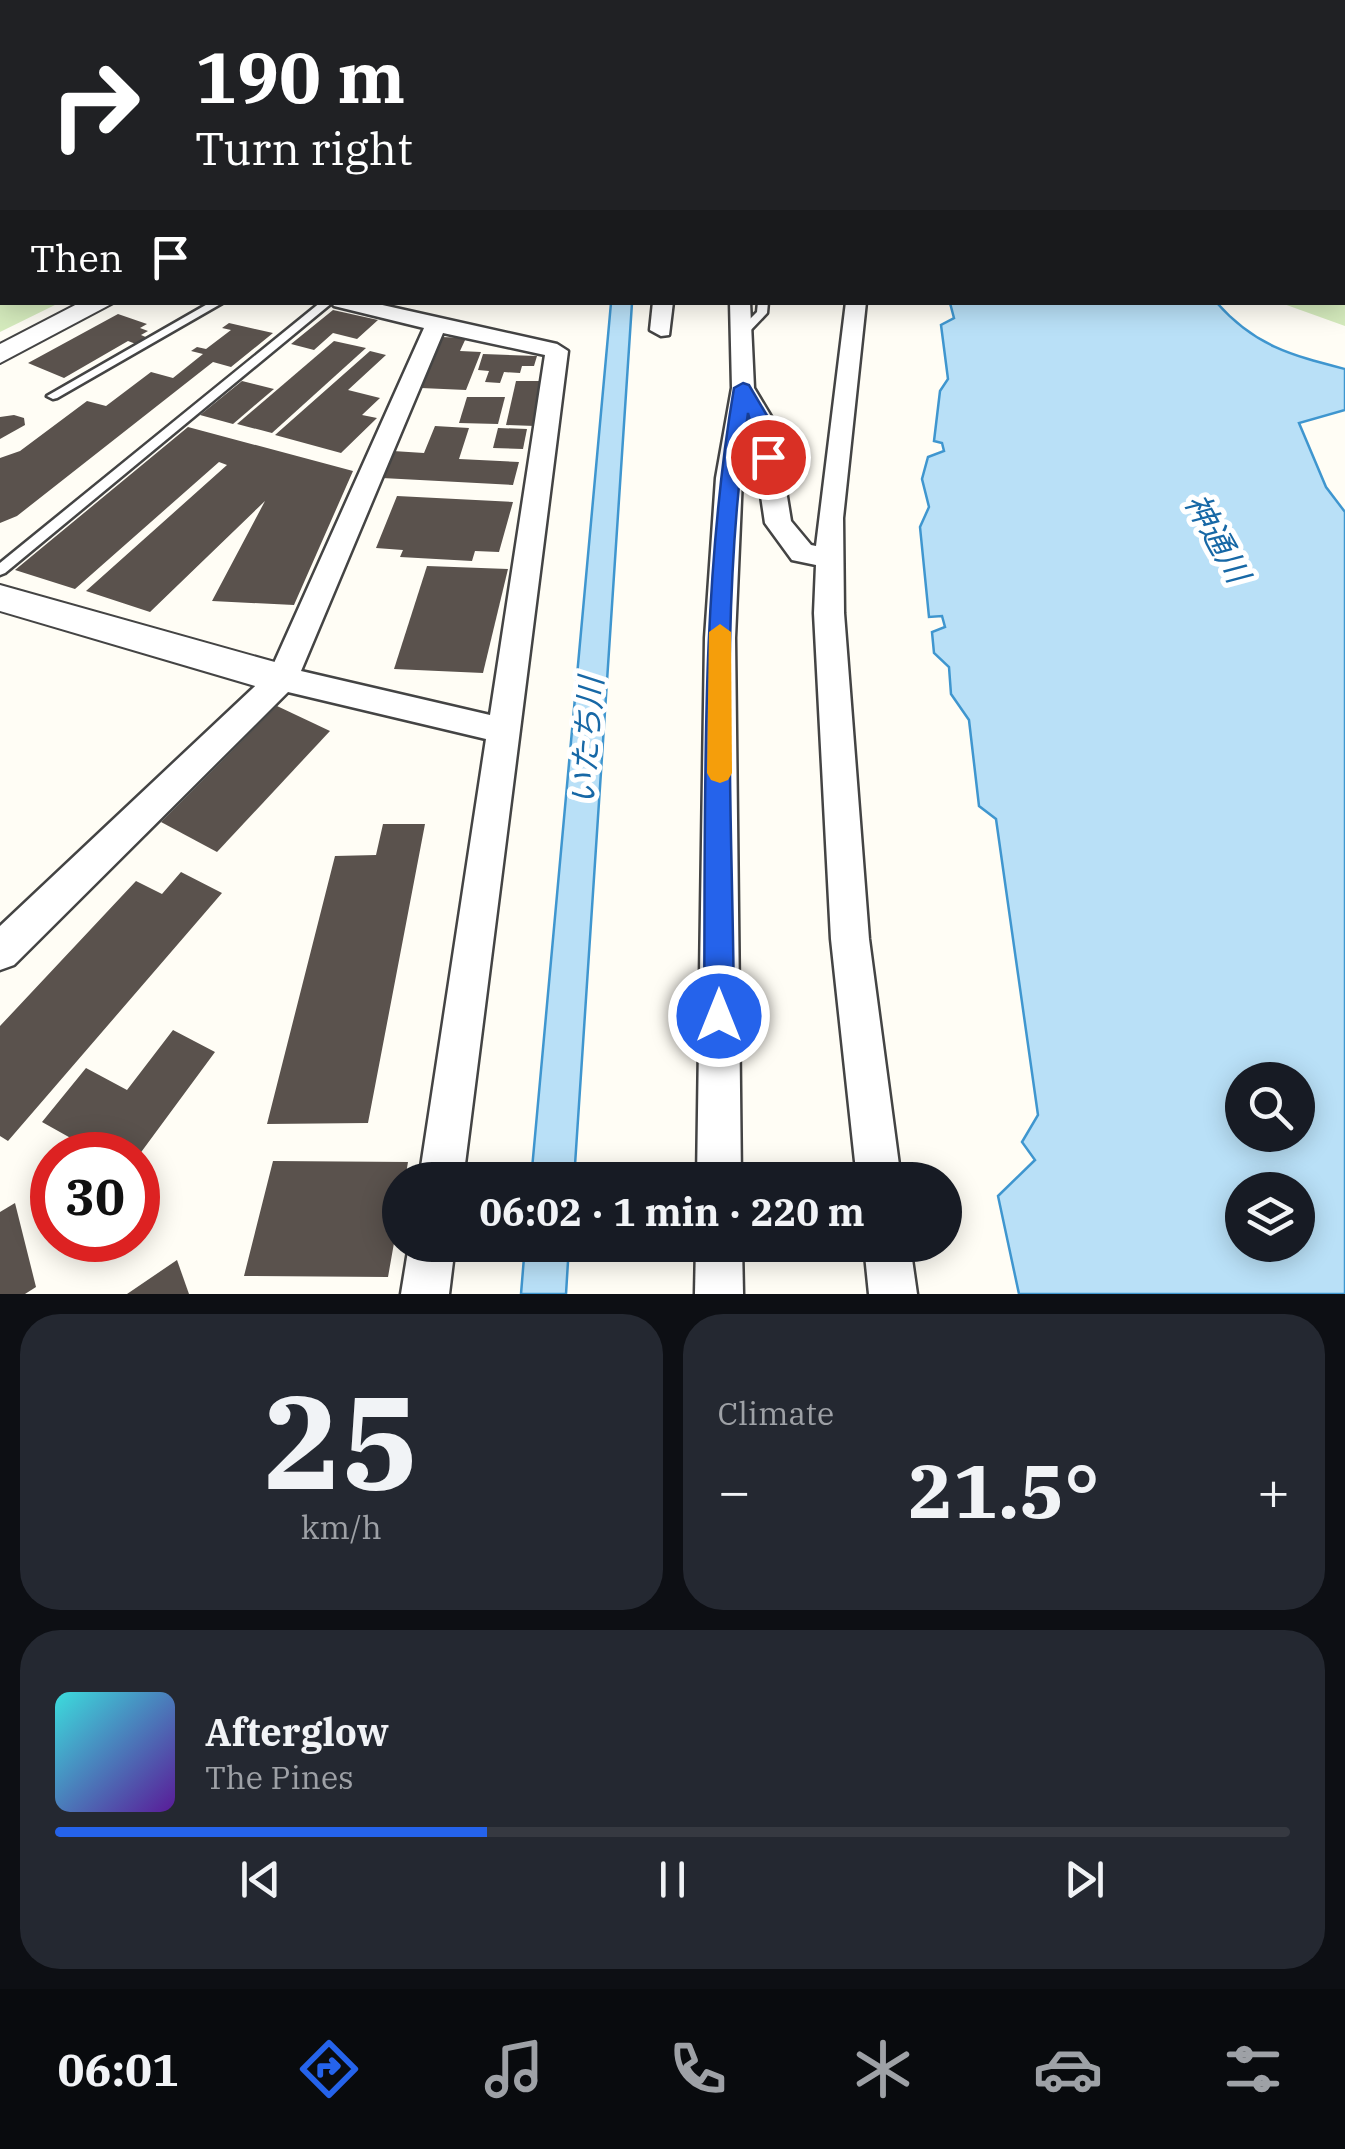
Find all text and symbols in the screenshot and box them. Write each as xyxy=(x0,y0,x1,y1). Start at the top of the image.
text: 190 m xyxy=(195,31,405,122)
icon: right xyxy=(30,40,160,170)
text: Turn right xyxy=(195,119,413,177)
icon: arrive xyxy=(143,230,198,285)
text: Then xyxy=(30,233,123,282)
pin xyxy=(726,415,811,500)
icon: arrive xyxy=(741,430,796,485)
water label: 神通川 xyxy=(1176,485,1261,592)
water label: いたち川 xyxy=(561,673,612,806)
position arrow xyxy=(667,964,771,1068)
map controls xyxy=(1225,1062,1315,1262)
button: search xyxy=(1225,1062,1315,1152)
speed limit sign: 30 xyxy=(30,1132,160,1262)
button: layers xyxy=(1225,1172,1315,1262)
text: 06:02 · 1 min · 220 m xyxy=(479,1187,865,1236)
text: 25 xyxy=(263,1356,419,1525)
text: Climate xyxy=(718,1392,834,1434)
text: 21.5° xyxy=(908,1441,1099,1539)
text: − xyxy=(718,1455,751,1526)
text: + xyxy=(1257,1455,1290,1526)
text: km/h xyxy=(301,1506,382,1548)
text: Afterglow xyxy=(205,1707,389,1756)
text: The Pines xyxy=(205,1756,354,1798)
icon: previous xyxy=(233,1852,288,1907)
icon: pause xyxy=(645,1852,700,1907)
icon: next xyxy=(1057,1852,1112,1907)
icon: directions xyxy=(294,2034,364,2104)
icon: music xyxy=(479,2034,549,2104)
icon: phone xyxy=(663,2034,733,2104)
icon: climate xyxy=(848,2034,918,2104)
icon: car xyxy=(1033,2034,1103,2104)
icon: filters xyxy=(1218,2034,1288,2104)
text: 06:01 xyxy=(57,2040,179,2098)

